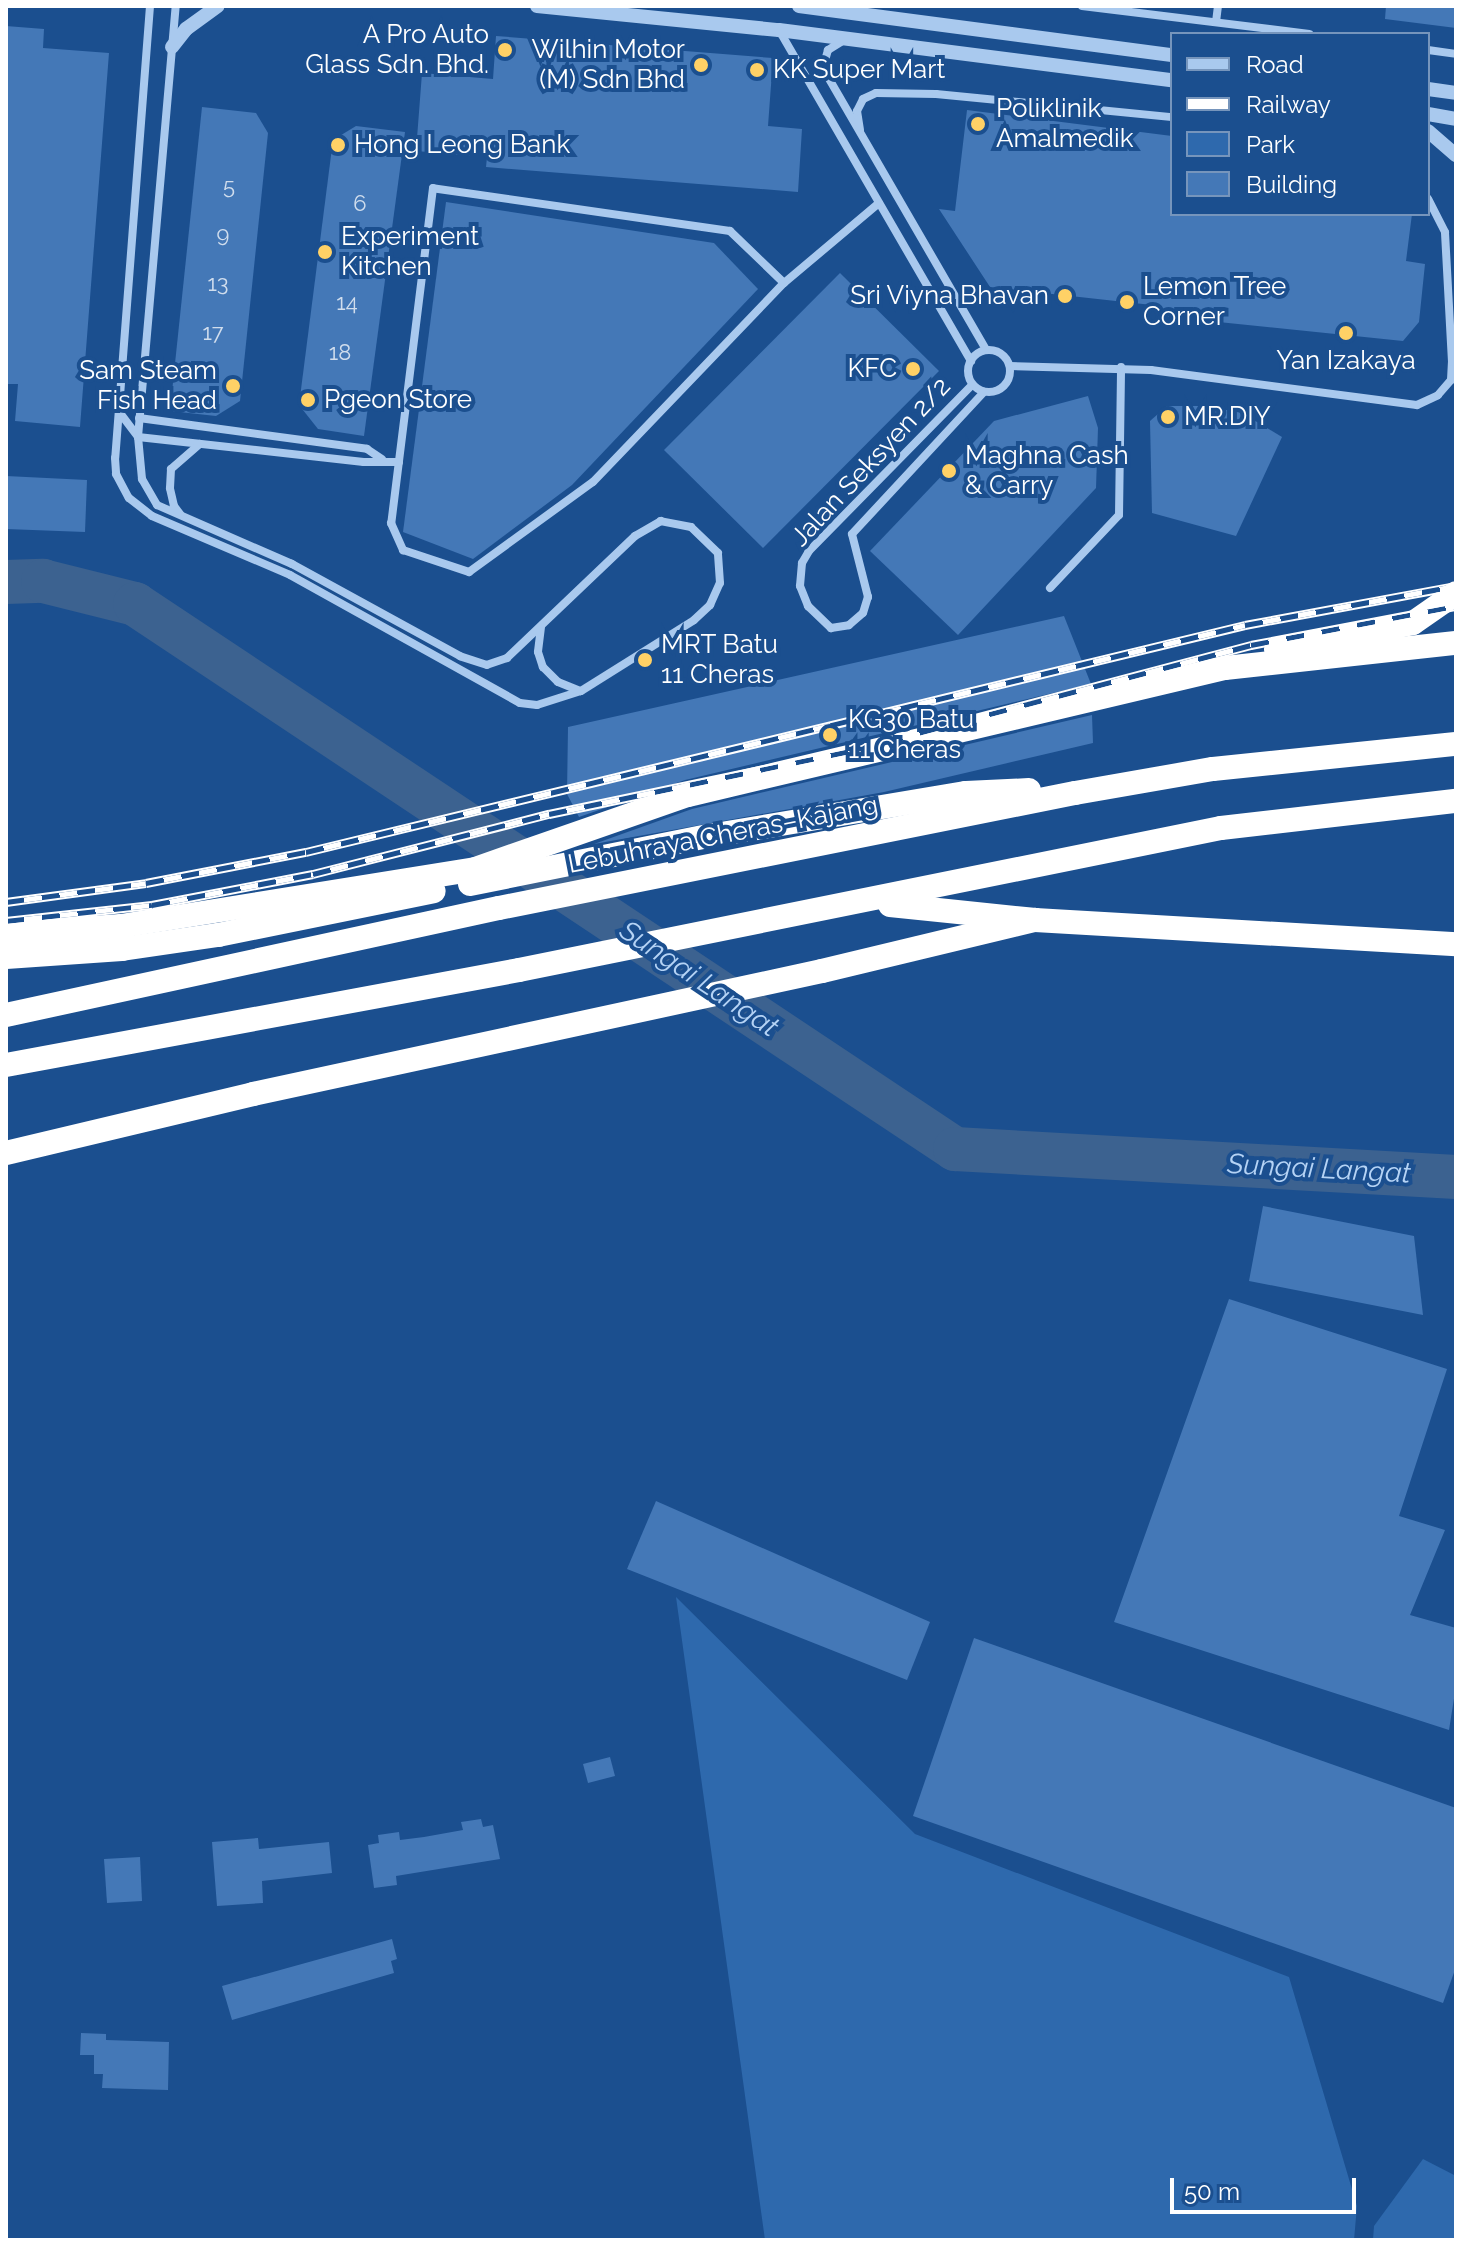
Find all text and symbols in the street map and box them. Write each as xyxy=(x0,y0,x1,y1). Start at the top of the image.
place label: A Pro Auto Glass Sdn. Bhd. xyxy=(305,19,489,80)
legend xyxy=(1170,32,1430,216)
place label: Wilhin Motor (M) Sdn Bhd xyxy=(532,34,685,96)
marker: A Pro Auto Glass Sdn. Bhd. xyxy=(496,41,514,59)
text: Road xyxy=(1246,50,1304,79)
place label: KK Super Mart xyxy=(773,54,946,86)
marker: Wilhin Motor (M) Sdn Bhd xyxy=(692,56,710,74)
marker: KK Super Mart xyxy=(748,61,766,79)
text: Railway xyxy=(1246,90,1331,119)
place label: Poliklinik Amalmedik xyxy=(996,93,1133,154)
marker: Poliklinik Amalmedik xyxy=(967,113,989,135)
place label: Hong Leong Bank xyxy=(354,129,570,161)
text: Park xyxy=(1246,130,1295,159)
marker: Hong Leong Bank xyxy=(329,136,347,154)
text: Building xyxy=(1246,170,1337,199)
house number: 5 xyxy=(223,174,235,200)
house number: 6 xyxy=(353,191,367,217)
place label: Experiment Kitchen xyxy=(341,221,479,282)
house number: 9 xyxy=(217,222,229,248)
marker: Experiment Kitchen xyxy=(316,243,334,261)
house number: 13 xyxy=(207,271,229,297)
place label: Lemon Tree Corner xyxy=(1143,271,1287,332)
place label: Sri Viyna Bhavan xyxy=(849,280,1049,312)
marker: Sri Viyna Bhavan xyxy=(1056,287,1074,305)
house number: 14 xyxy=(336,290,358,316)
marker: Lemon Tree Corner xyxy=(1118,293,1136,311)
house number: 17 xyxy=(202,320,224,346)
marker: Yan Izakaya xyxy=(1337,324,1355,342)
house number: 18 xyxy=(329,340,351,366)
place label: Yan Izakaya xyxy=(1276,345,1416,377)
place label: KFC xyxy=(847,353,897,385)
place label: Sam Steam Fish Head xyxy=(79,355,217,416)
marker: KFC xyxy=(904,360,922,378)
street label: Jalan Seksyen 2/2 xyxy=(785,371,957,553)
marker: Sam Steam Fish Head xyxy=(224,377,242,395)
place label: Pgeon Store xyxy=(324,384,472,416)
marker: Pgeon Store xyxy=(299,391,317,409)
place label: MR.DIY xyxy=(1184,401,1271,433)
marker: MR.DIY xyxy=(1159,408,1177,426)
place label: Maghna Cash & Carry xyxy=(965,440,1129,502)
marker: Maghna Cash & Carry xyxy=(940,462,958,480)
place label: MRT Batu 11 Cheras xyxy=(661,629,779,690)
marker: MRT Batu 11 Cheras xyxy=(636,651,654,669)
place label: KG30 Batu 11 Cheras xyxy=(848,704,974,766)
marker: KG30 Batu 11 Cheras xyxy=(819,724,841,746)
street label: Lebuhraya Cheras–Kajang xyxy=(565,790,881,880)
water label: Sungai Langat xyxy=(613,914,785,1044)
water label: Sungai Langat xyxy=(1226,1147,1412,1191)
scale bar xyxy=(1174,2162,1360,2212)
text: 50 m xyxy=(1184,2177,1240,2206)

